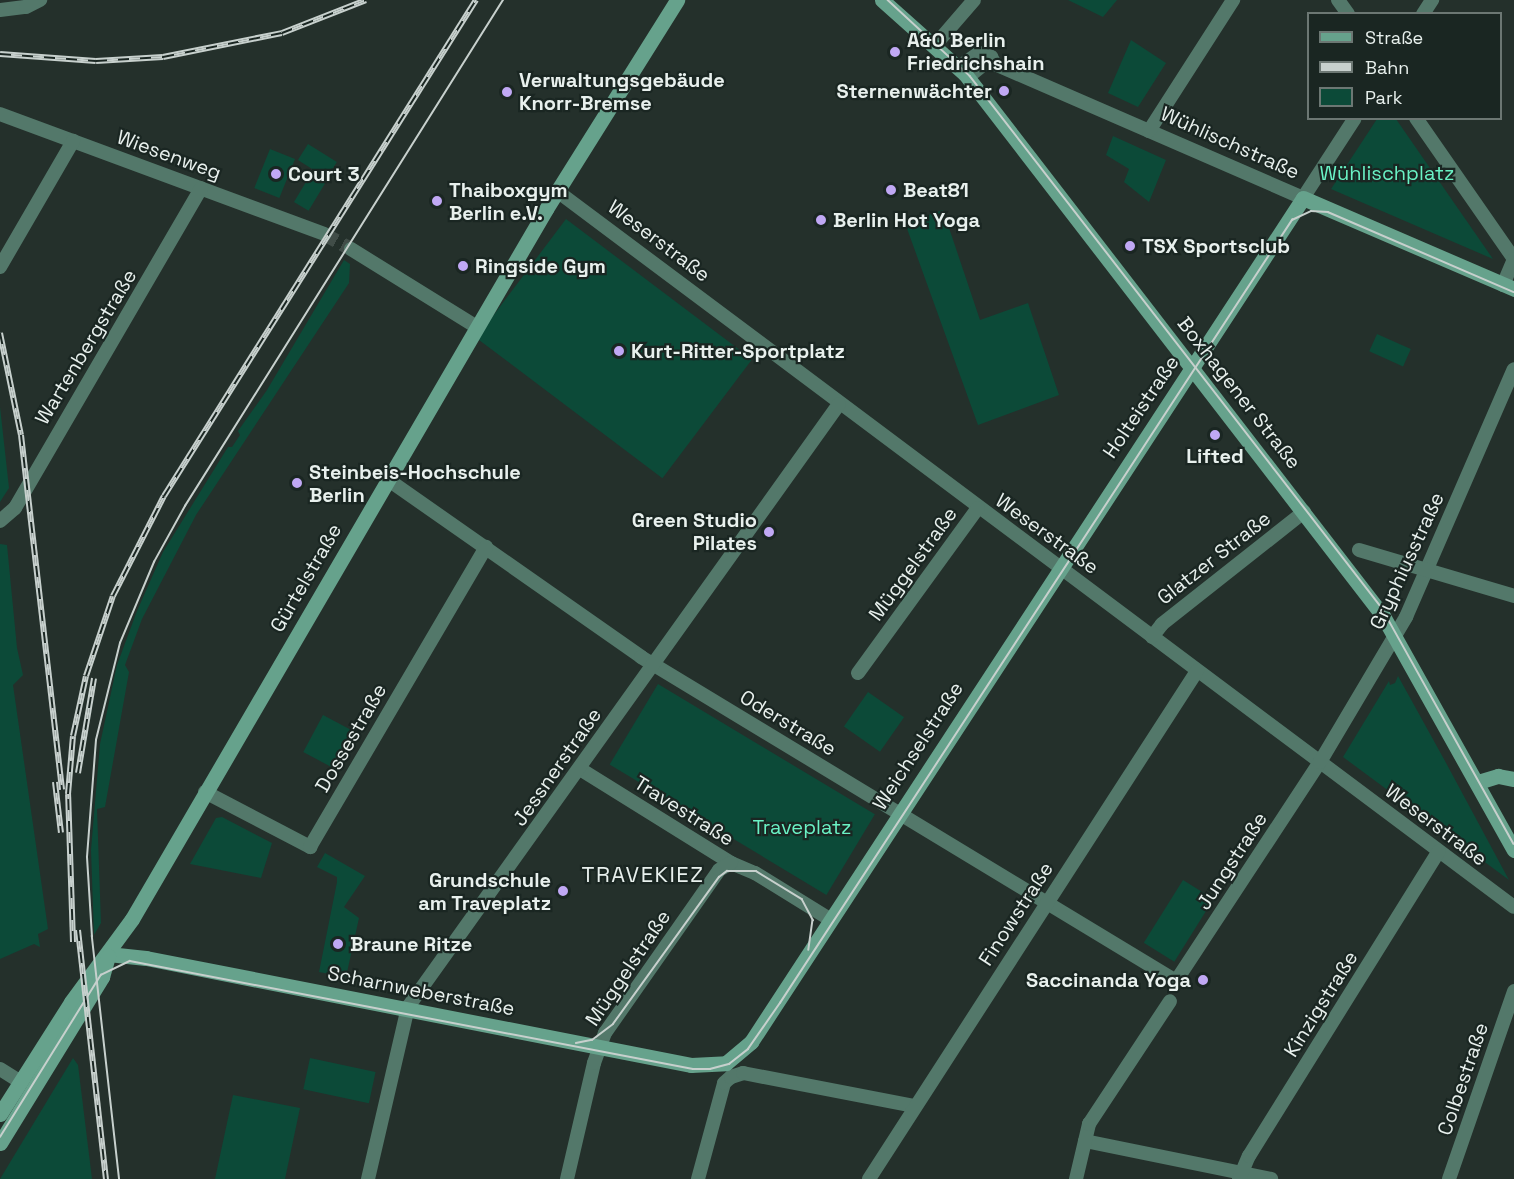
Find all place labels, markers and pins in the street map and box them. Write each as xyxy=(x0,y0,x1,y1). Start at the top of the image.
place label: A&O Berlin Friedrichshain xyxy=(907,28,1044,75)
marker: A&O Berlin Friedrichshain xyxy=(888,45,902,59)
place label: Verwaltungsgebäude Knorr-Bremse xyxy=(519,68,725,115)
place label: Sternenwächter xyxy=(836,79,992,103)
marker: Sternenwächter xyxy=(997,84,1011,98)
marker: Verwaltungsgebäude Knorr-Bremse xyxy=(500,85,514,99)
place label: Court 3 xyxy=(288,162,360,186)
marker: Court 3 xyxy=(269,167,283,181)
place label: Thaiboxgym Berlin e.V. xyxy=(449,178,568,225)
place label: Beat81 xyxy=(903,178,969,202)
marker: Beat81 xyxy=(884,183,898,197)
marker: Thaiboxgym Berlin e.V. xyxy=(430,194,444,208)
place label: Berlin Hot Yoga xyxy=(833,208,980,232)
marker: Berlin Hot Yoga xyxy=(814,213,828,227)
place label: TSX Sportsclub xyxy=(1142,234,1290,258)
marker: TSX Sportsclub xyxy=(1123,239,1137,253)
place label: Ringside Gym xyxy=(475,254,606,278)
marker: Ringside Gym xyxy=(456,259,470,273)
place label: Kurt-Ritter-Sportplatz xyxy=(631,339,845,363)
marker: Kurt-Ritter-Sportplatz xyxy=(612,344,626,358)
marker: Lifted xyxy=(1208,428,1222,442)
place label: Lifted xyxy=(1186,444,1244,468)
place label: Steinbeis-Hochschule Berlin xyxy=(309,460,521,507)
marker: Steinbeis-Hochschule Berlin xyxy=(290,476,304,490)
place label: Green Studio Pilates xyxy=(632,508,757,555)
marker: Green Studio Pilates xyxy=(762,525,776,539)
place label: Grundschule am Traveplatz xyxy=(418,868,551,915)
marker: Grundschule am Traveplatz xyxy=(556,884,570,898)
place label: Braune Ritze xyxy=(350,932,472,956)
marker: Braune Ritze xyxy=(331,937,345,951)
place label: Saccinanda Yoga xyxy=(1026,968,1191,992)
marker: Saccinanda Yoga xyxy=(1196,973,1210,987)

